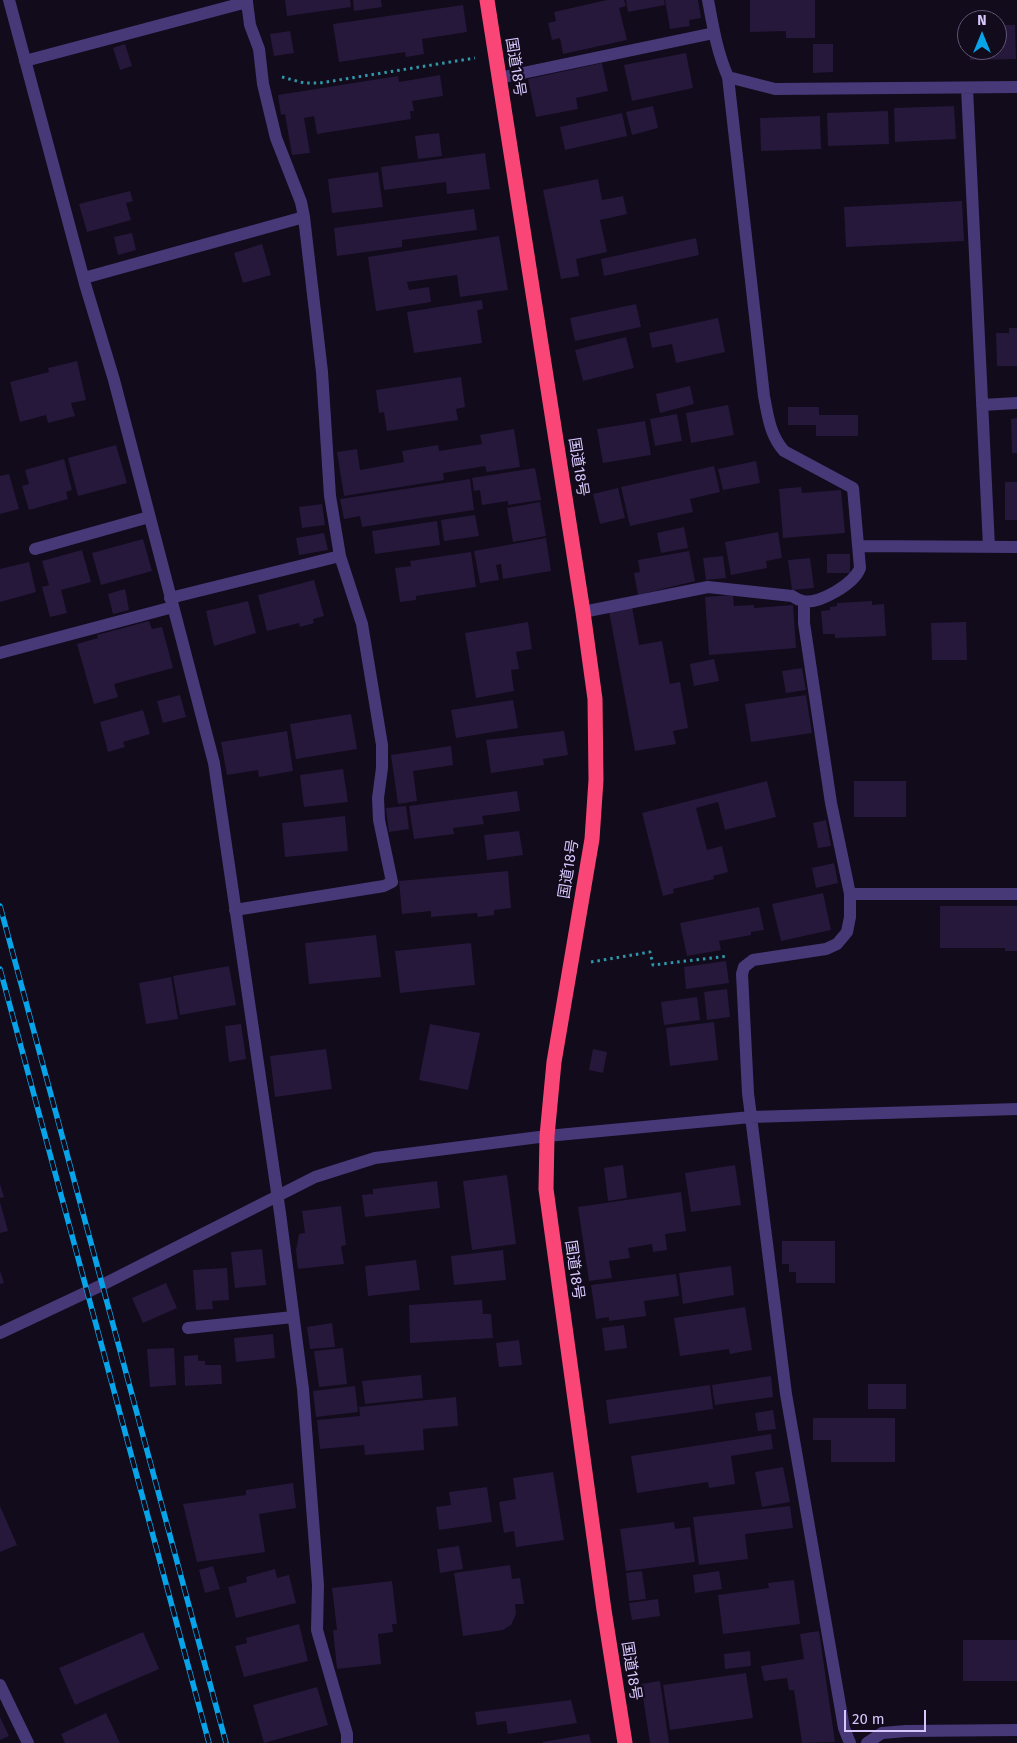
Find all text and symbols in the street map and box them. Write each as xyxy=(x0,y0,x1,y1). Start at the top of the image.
north arrow xyxy=(957,10,1007,60)
text: N xyxy=(977,12,987,29)
street label: 国道18号 xyxy=(501,36,529,98)
street label: 国道18号 xyxy=(564,436,592,498)
street label: 国道18号 xyxy=(555,838,583,900)
street label: 国道18号 xyxy=(561,1239,587,1301)
street label: 国道18号 xyxy=(617,1640,645,1702)
scale bar xyxy=(847,1700,930,1732)
text: 20 m xyxy=(852,1710,885,1728)

